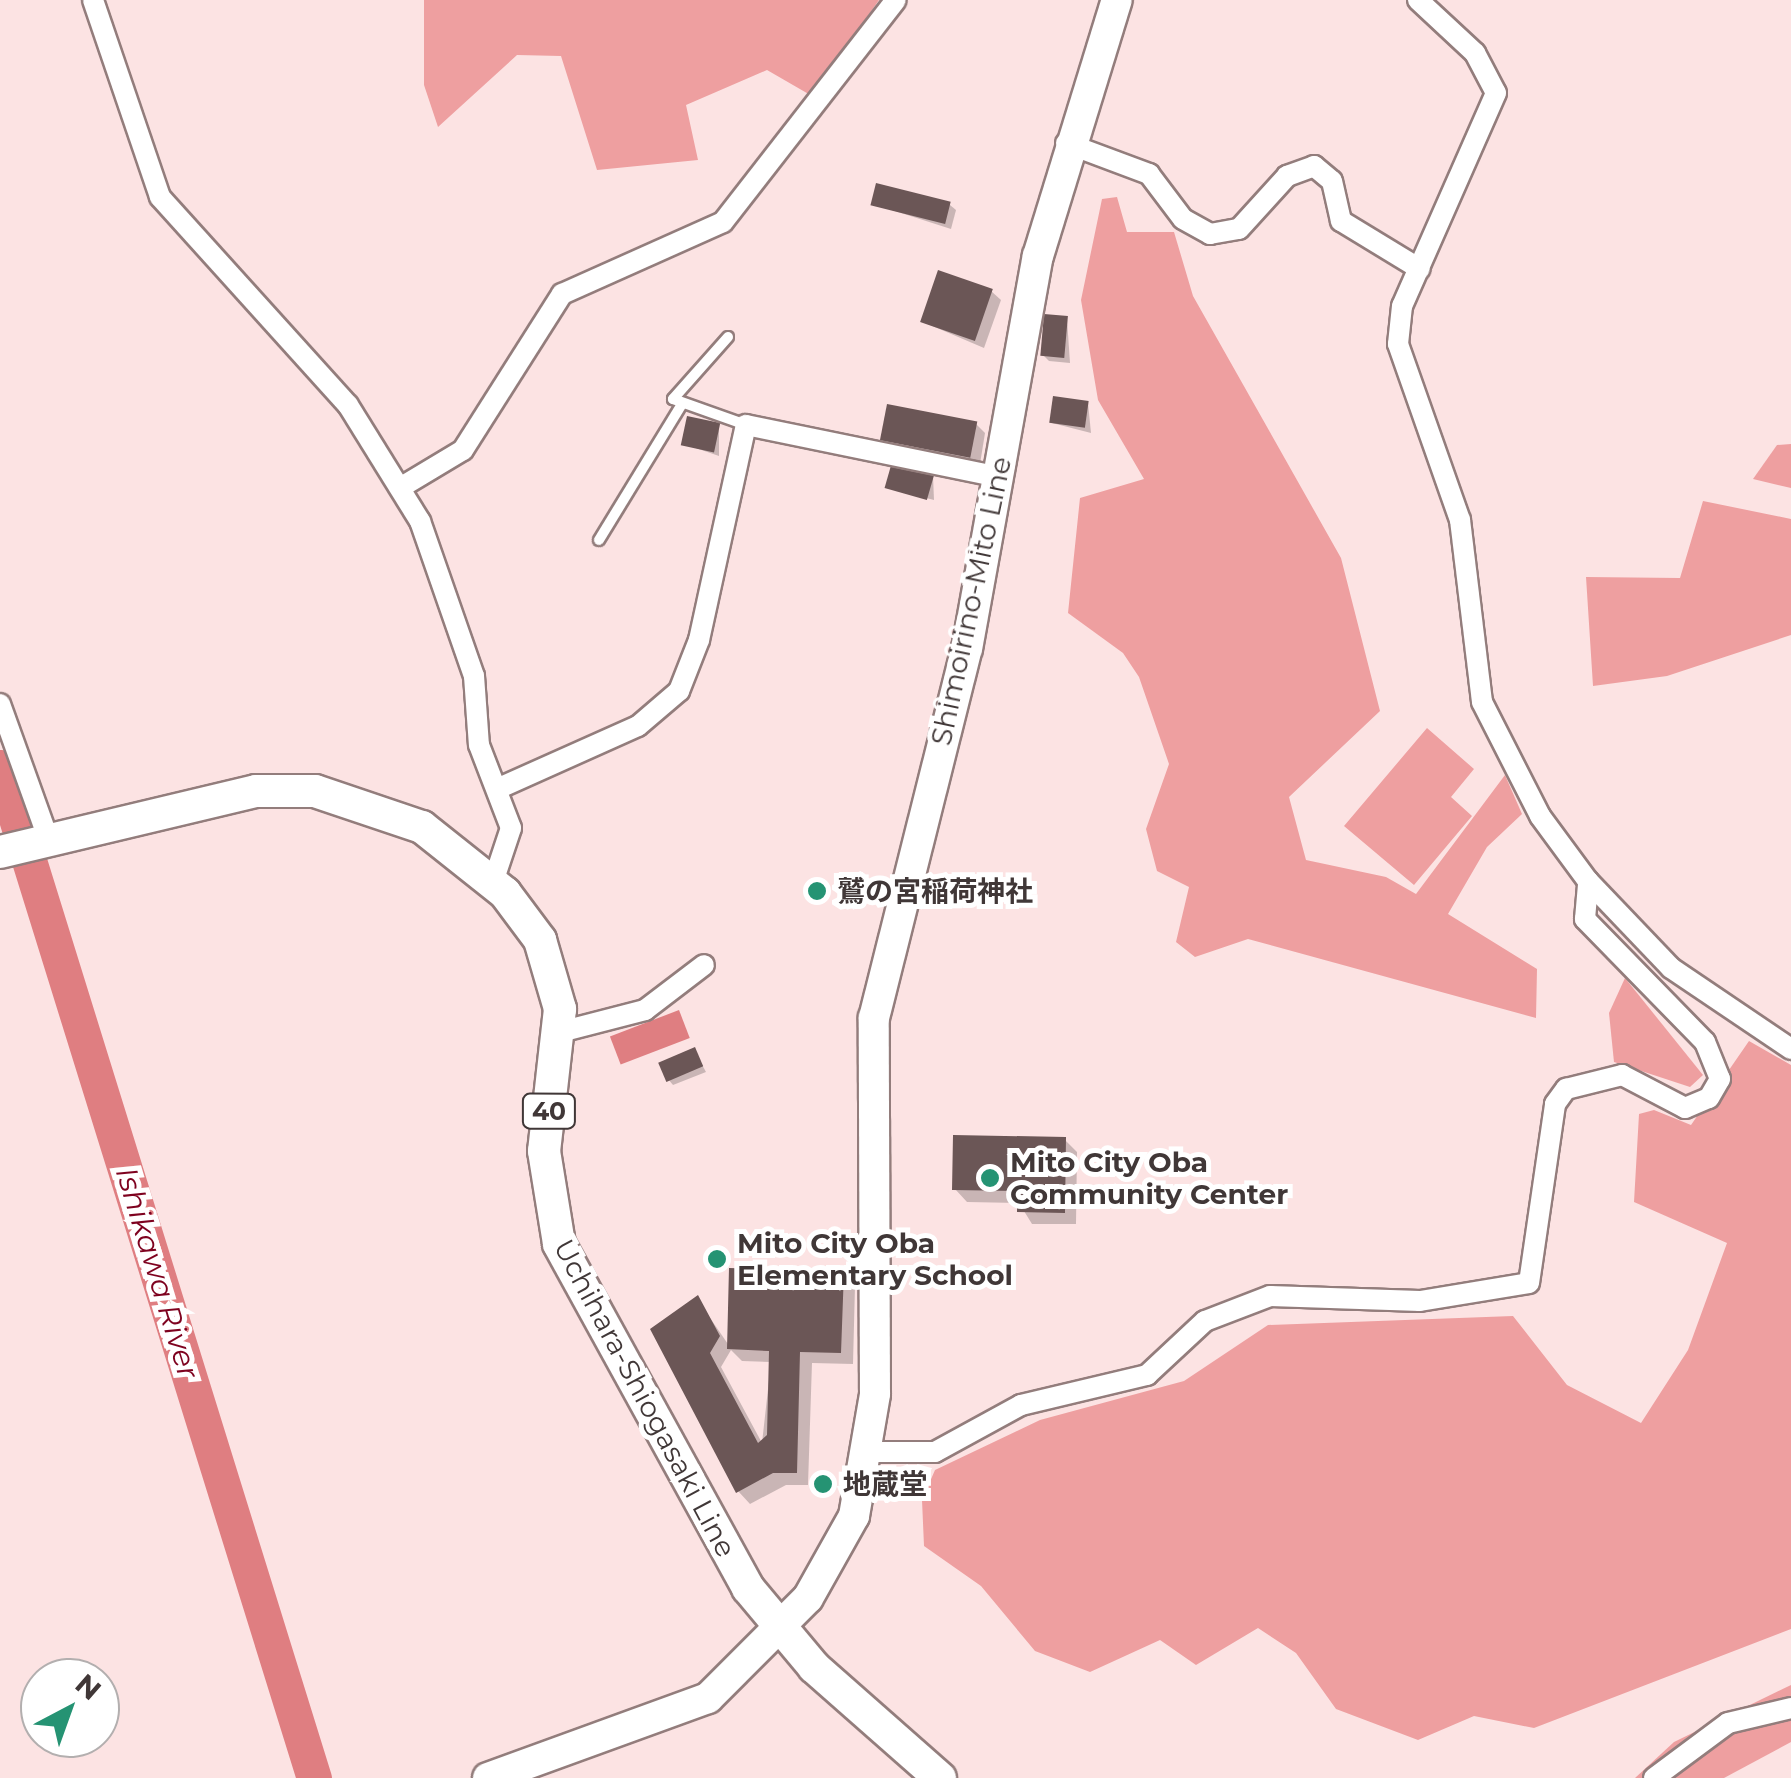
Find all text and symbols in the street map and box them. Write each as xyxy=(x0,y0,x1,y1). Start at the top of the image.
street label: Shimoirino-Mito Line xyxy=(924,454,1018,748)
place label: 鷲の宮稲荷神社 xyxy=(837,874,1033,908)
marker: 鷲の宮稲荷神社 xyxy=(806,880,828,902)
road number: 40 xyxy=(522,1091,576,1131)
place label: Mito City Oba Community Center xyxy=(1010,1145,1288,1211)
water label: Ishikawa River xyxy=(108,1163,206,1383)
marker: Mito City Oba Community Center xyxy=(979,1167,1001,1189)
place label: Mito City Oba Elementary School xyxy=(737,1226,1013,1292)
street label: Uchihara-Shiogasaki Line xyxy=(547,1233,743,1563)
marker: Mito City Oba Elementary School xyxy=(706,1248,728,1270)
place label: 地蔵堂 xyxy=(843,1467,927,1501)
marker: 地蔵堂 xyxy=(812,1473,834,1495)
north arrow xyxy=(20,1658,120,1758)
text: N xyxy=(69,1667,108,1707)

